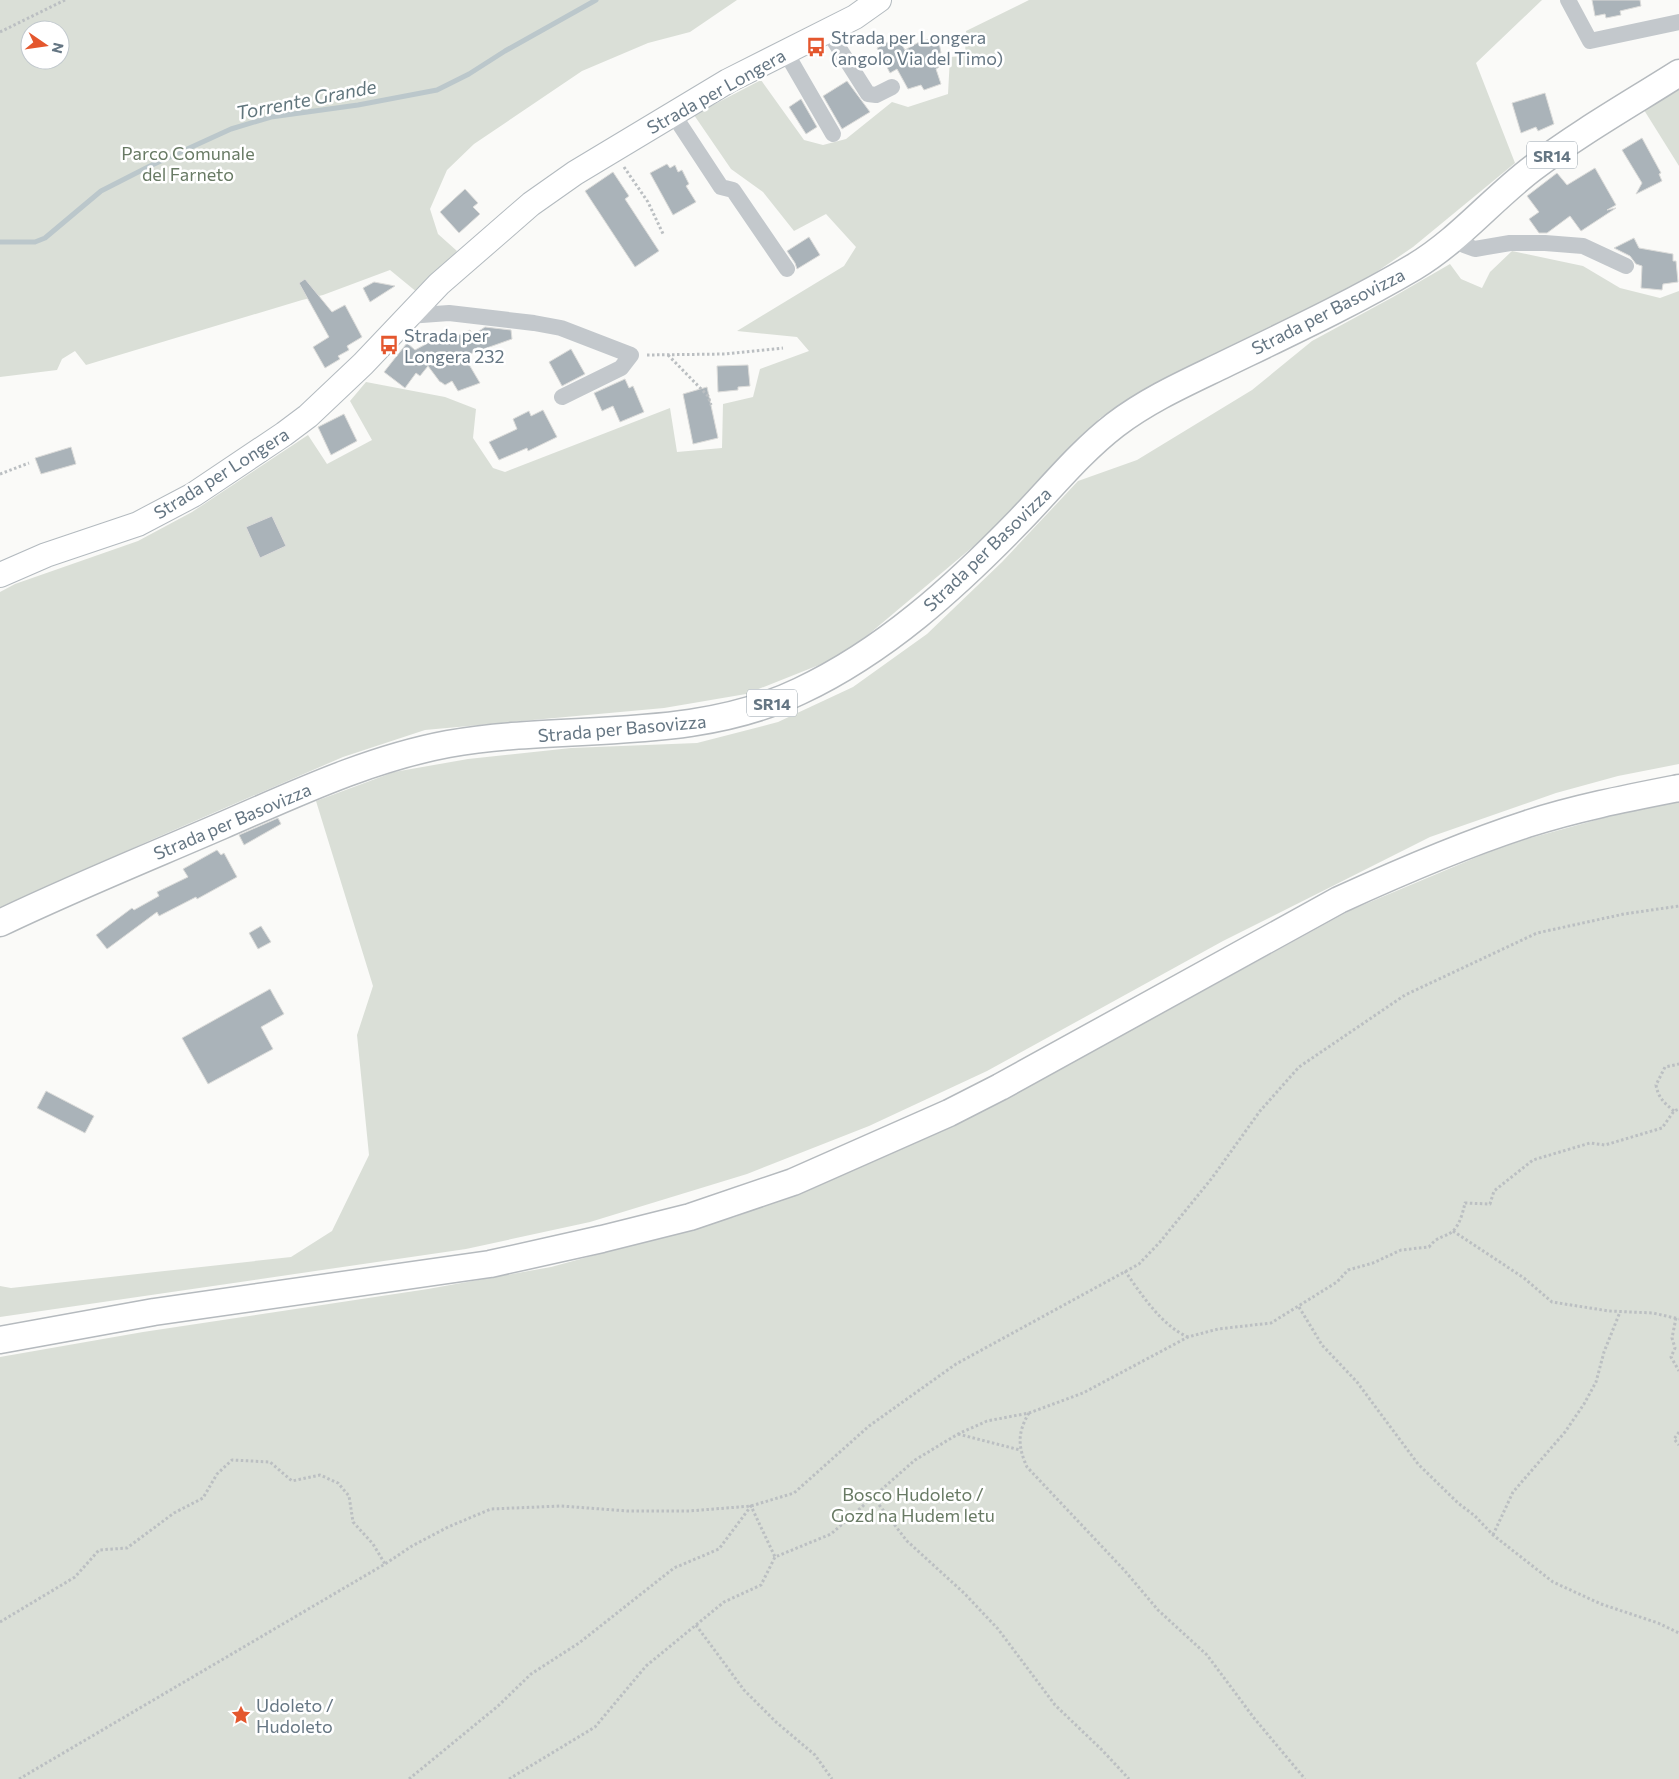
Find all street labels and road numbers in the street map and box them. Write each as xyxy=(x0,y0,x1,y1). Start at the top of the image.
street label: Strada per Longera xyxy=(643,44,789,138)
road number: SR14 xyxy=(1527,142,1577,168)
street label: Strada per Basovizza xyxy=(1248,263,1408,359)
street label: Strada per Longera xyxy=(149,423,293,523)
street label: Strada per Basovizza xyxy=(919,482,1055,616)
road number: SR14 xyxy=(747,690,797,716)
street label: Strada per Basovizza xyxy=(537,710,707,746)
street label: Strada per Basovizza xyxy=(150,778,314,864)

